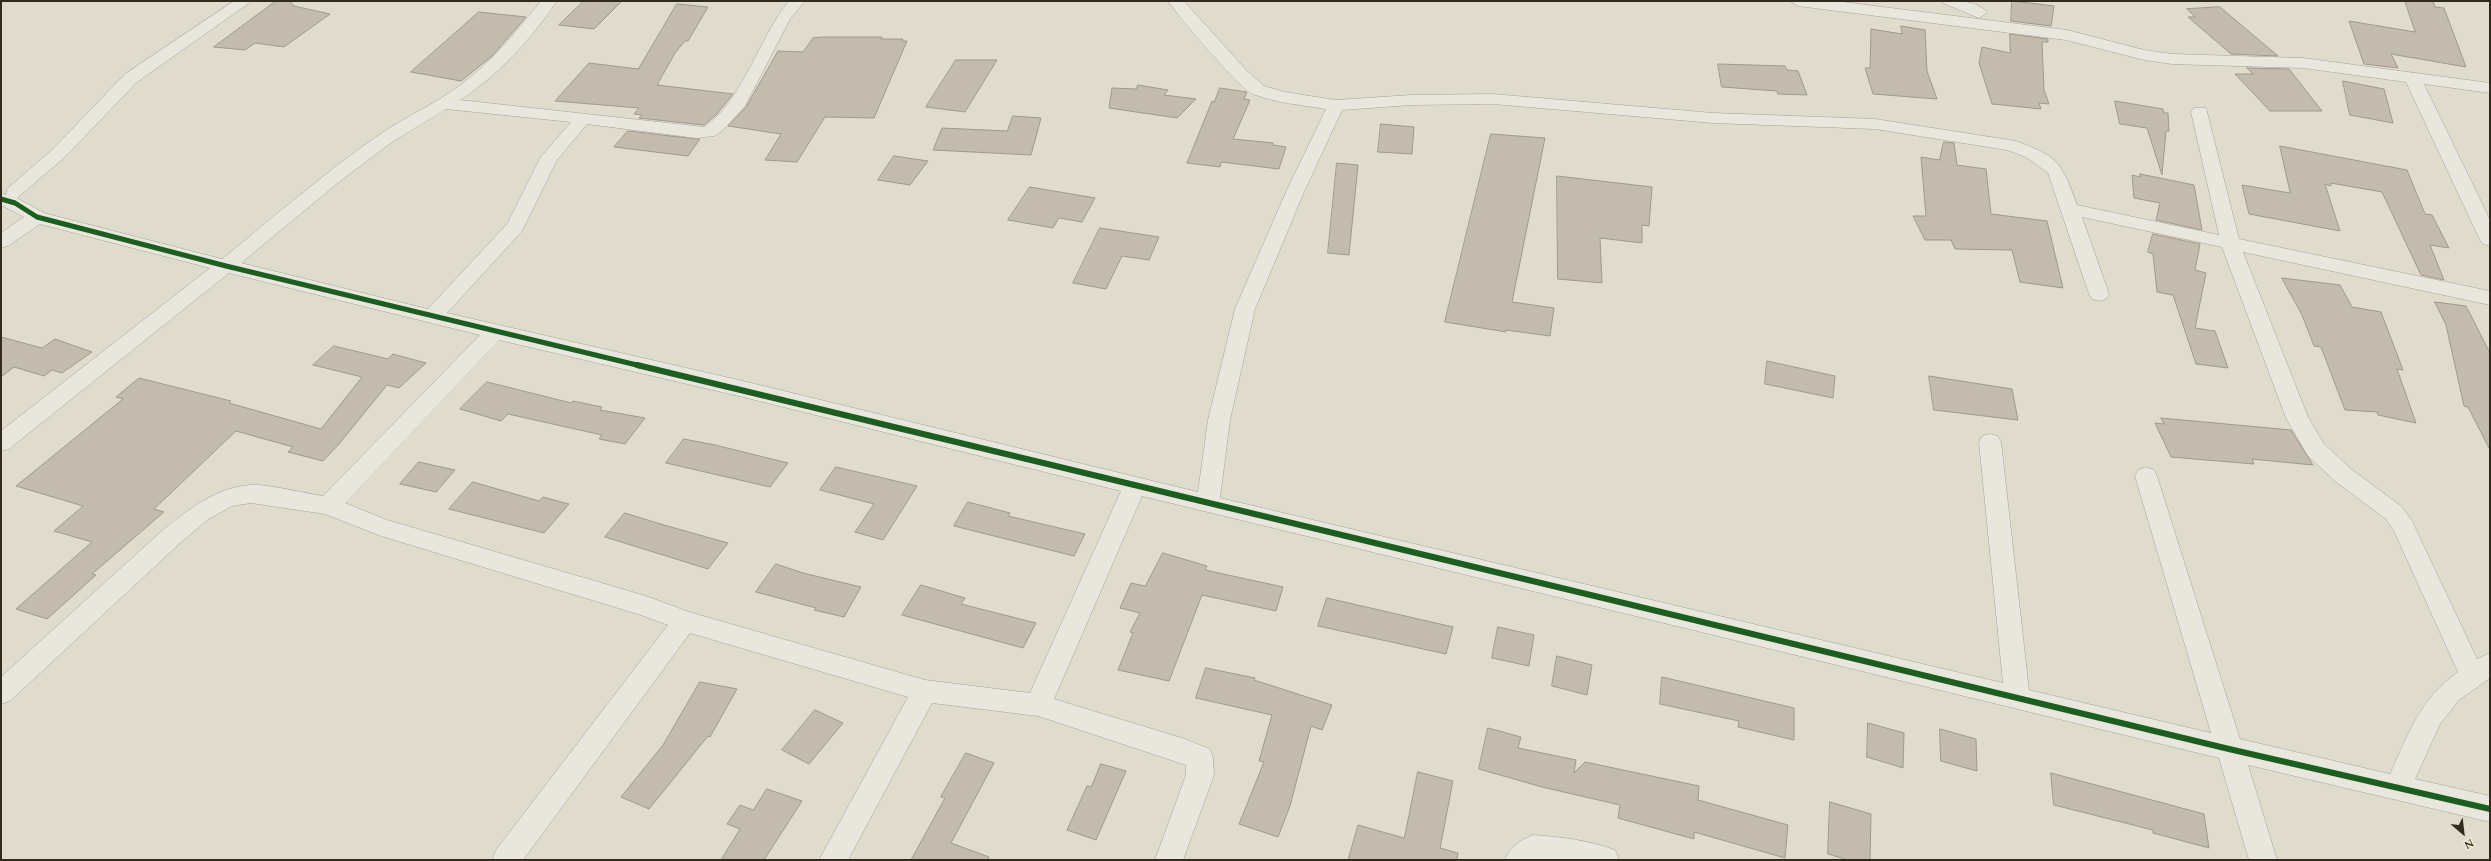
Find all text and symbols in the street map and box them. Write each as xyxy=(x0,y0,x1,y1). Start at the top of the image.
north arrow xyxy=(2443,813,2483,853)
text: N xyxy=(2461,834,2477,854)

